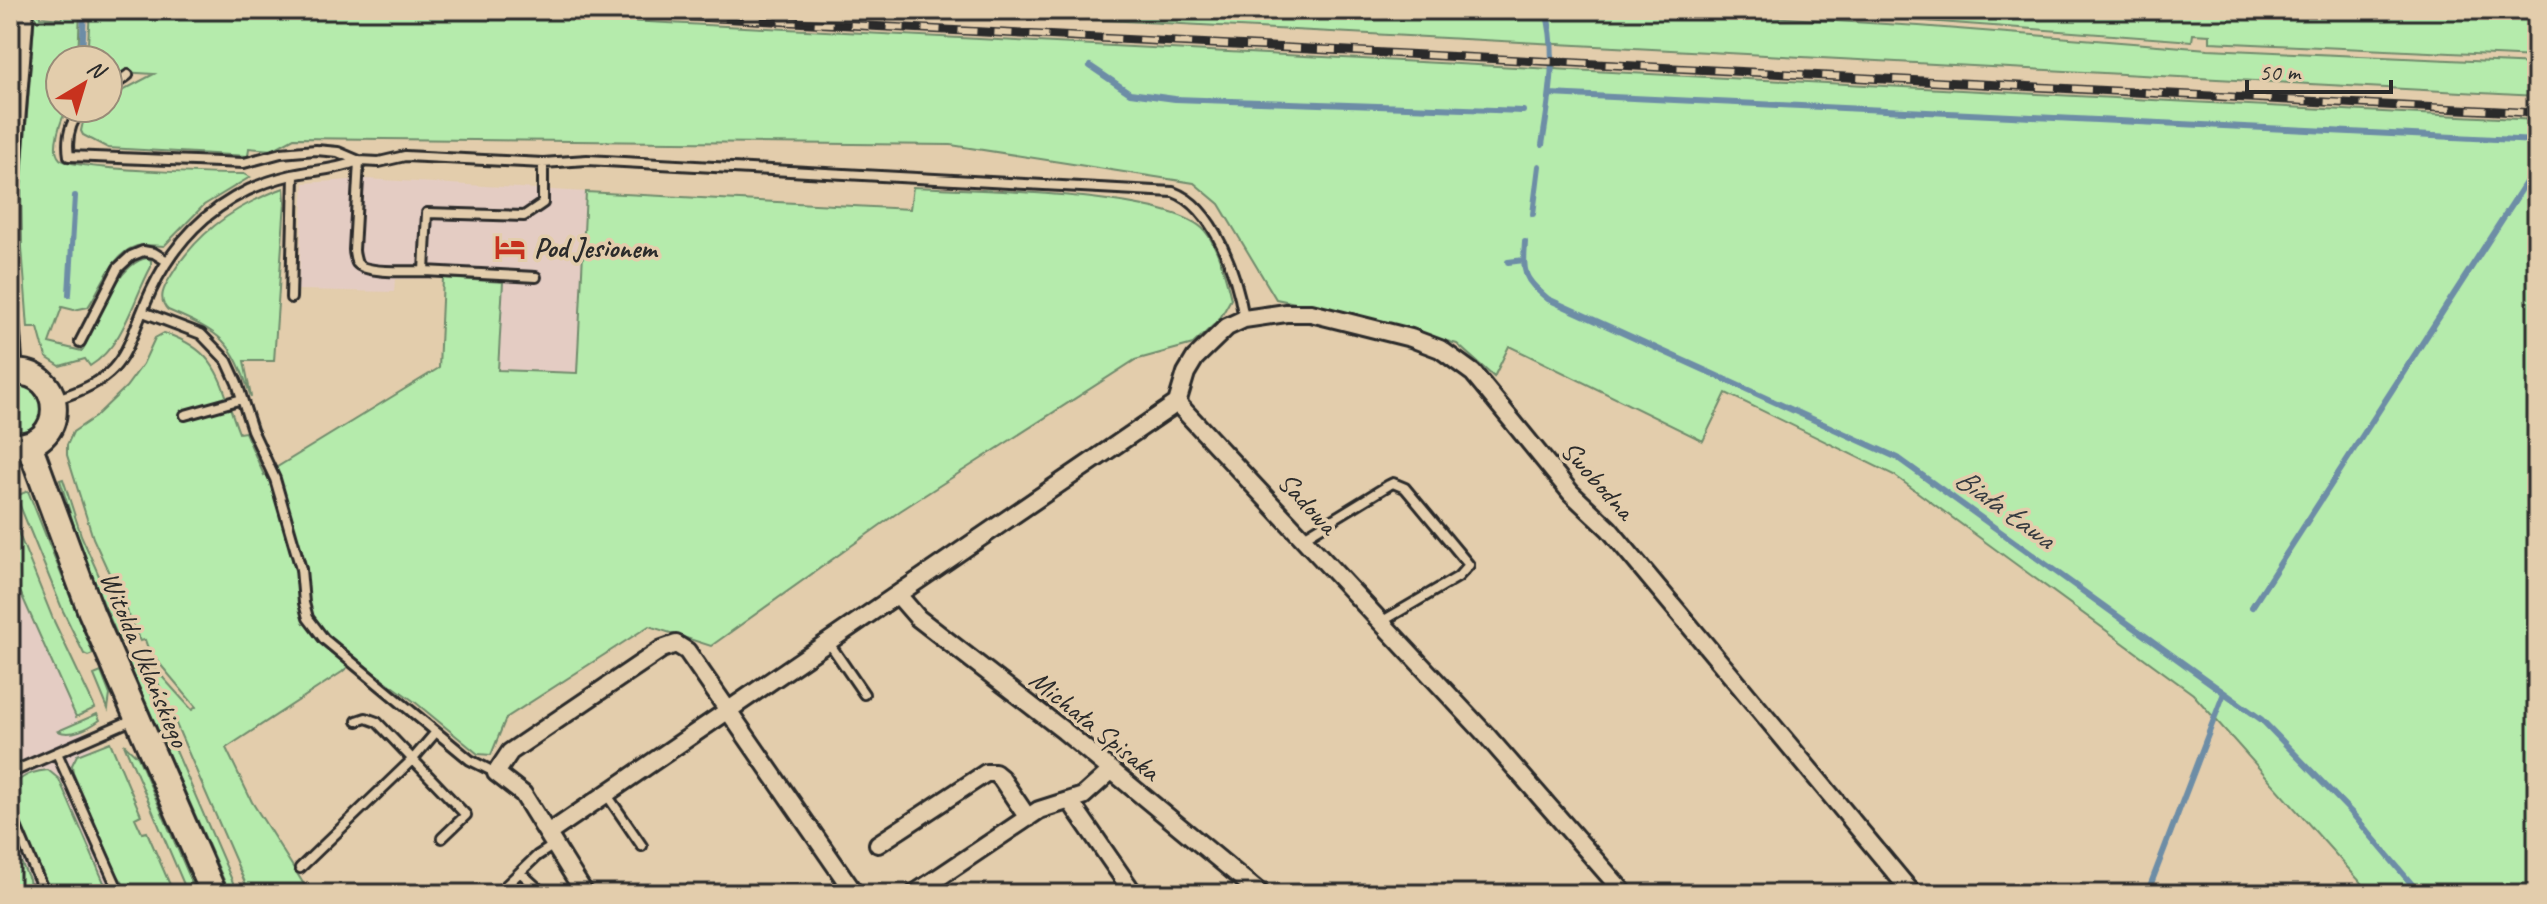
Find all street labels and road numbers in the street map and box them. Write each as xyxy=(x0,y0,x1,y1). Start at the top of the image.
street label: Swobodna xyxy=(1553,433,1644,529)
street label: Sadowa xyxy=(1271,465,1347,543)
street label: Witolda Uklańskiego xyxy=(92,566,198,754)
street label: Michała Spisaka xyxy=(1023,662,1169,789)

